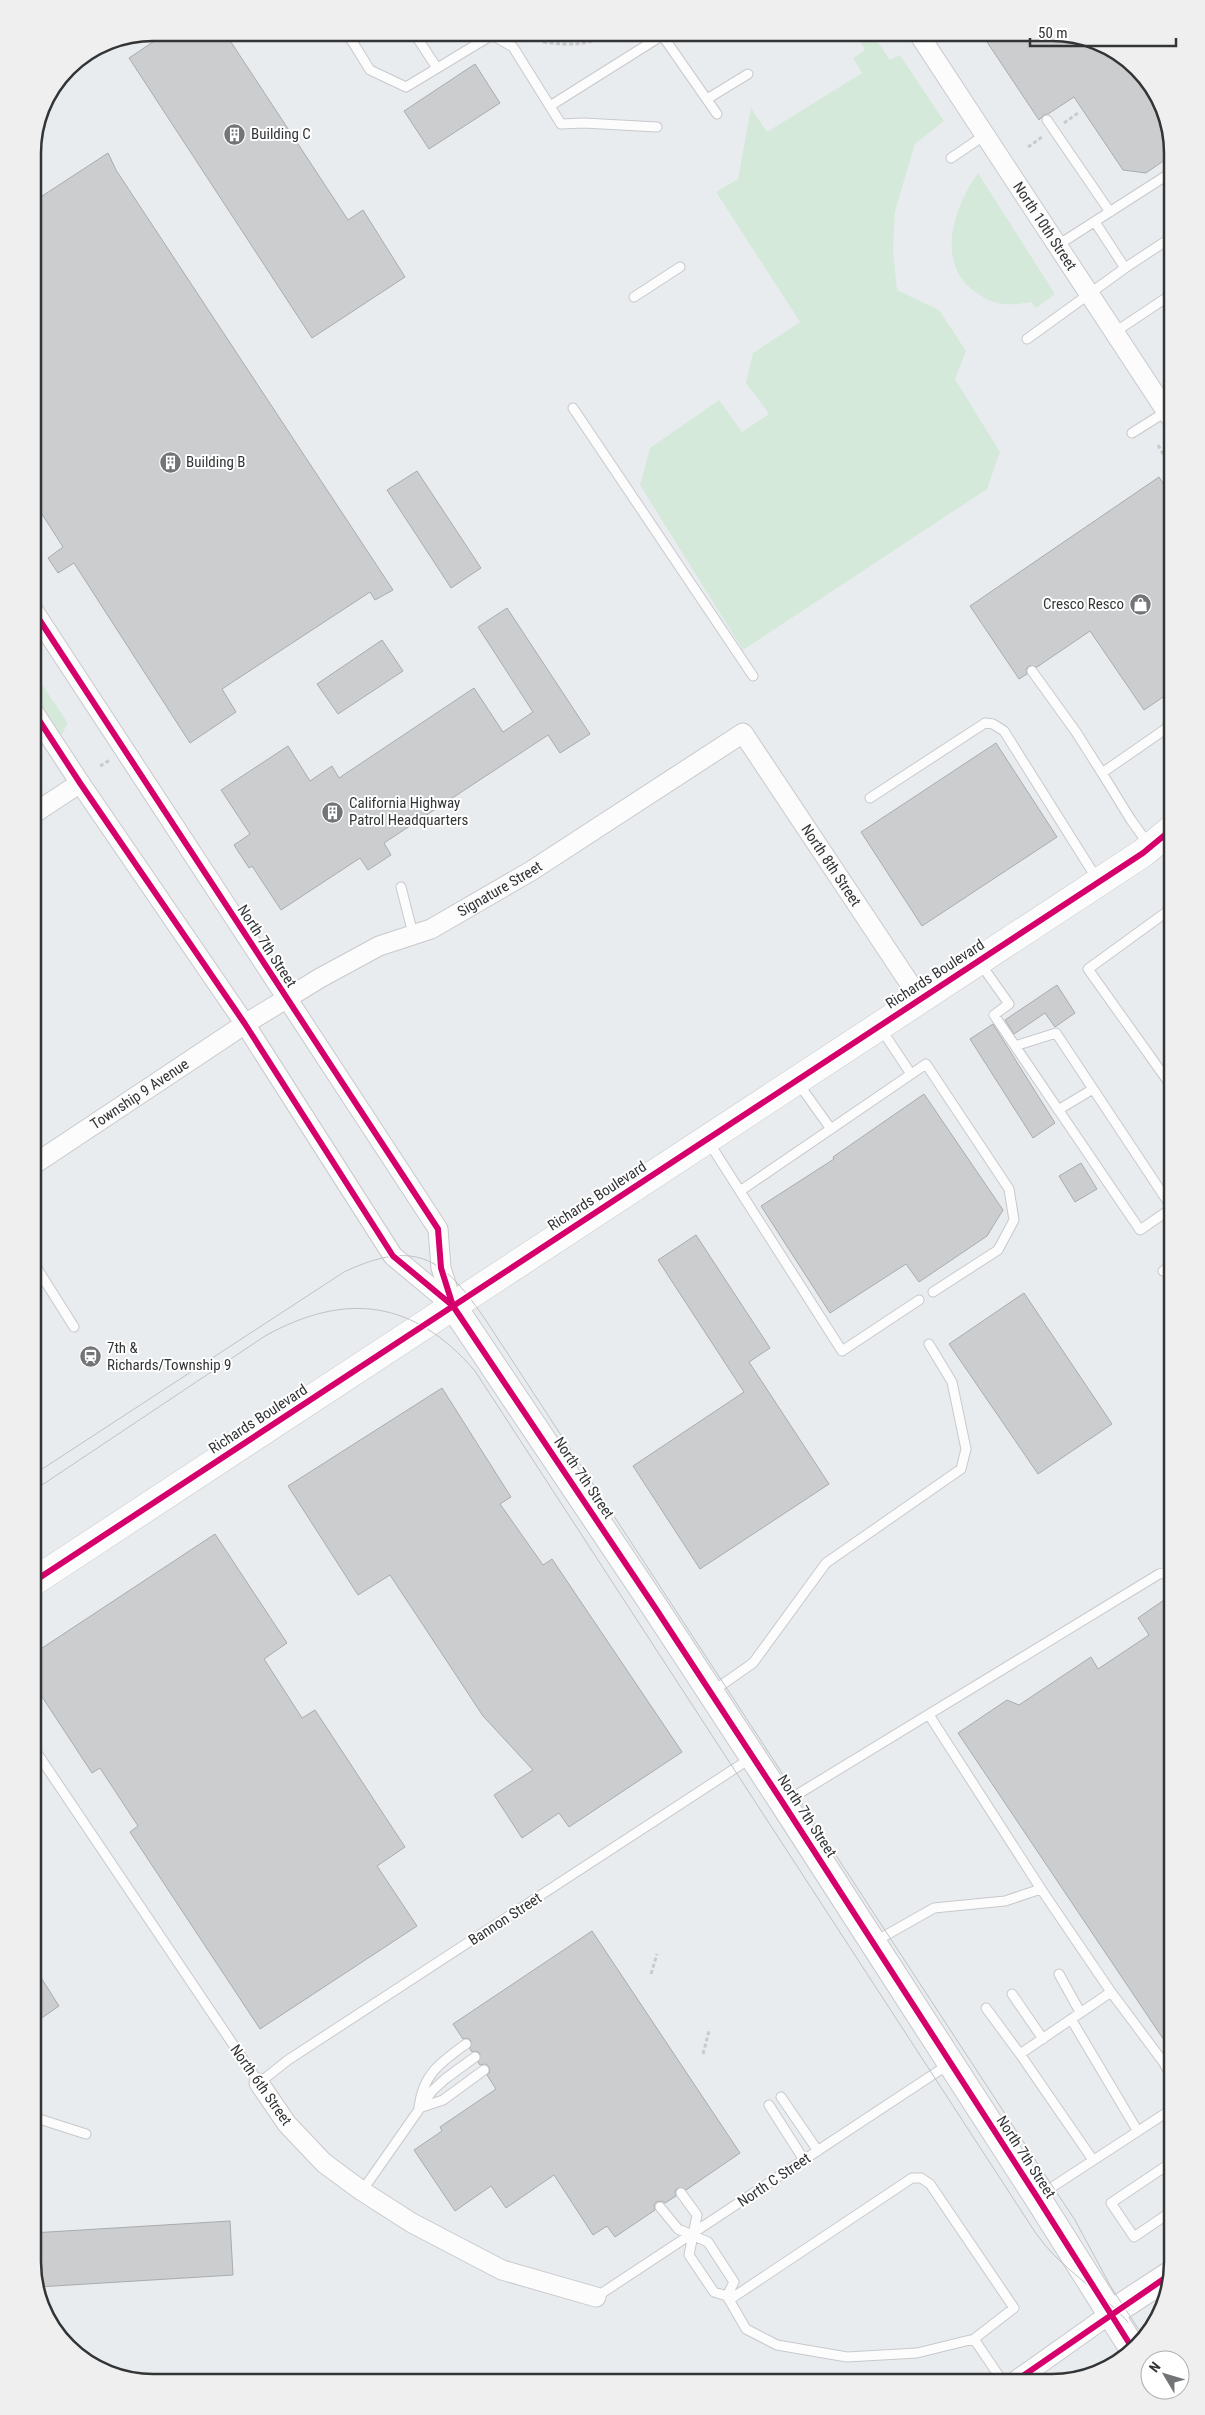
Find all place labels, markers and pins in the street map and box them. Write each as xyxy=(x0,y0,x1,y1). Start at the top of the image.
building icon: Building C xyxy=(223,122,247,146)
place label: Building C xyxy=(251,125,311,143)
building icon: Building B xyxy=(158,450,182,474)
place label: Building B xyxy=(186,453,246,471)
shop icon: Cresco Resco xyxy=(1128,592,1152,616)
place label: Cresco Resco xyxy=(1043,595,1124,613)
place label: California Highway Patrol Headquarters xyxy=(349,794,469,829)
building icon: California Highway Patrol Headquarters xyxy=(321,800,345,824)
place label: 7th & Richards/Township 9 xyxy=(107,1339,231,1374)
station icon: 7th & Richards/Township 9 xyxy=(79,1345,103,1369)

